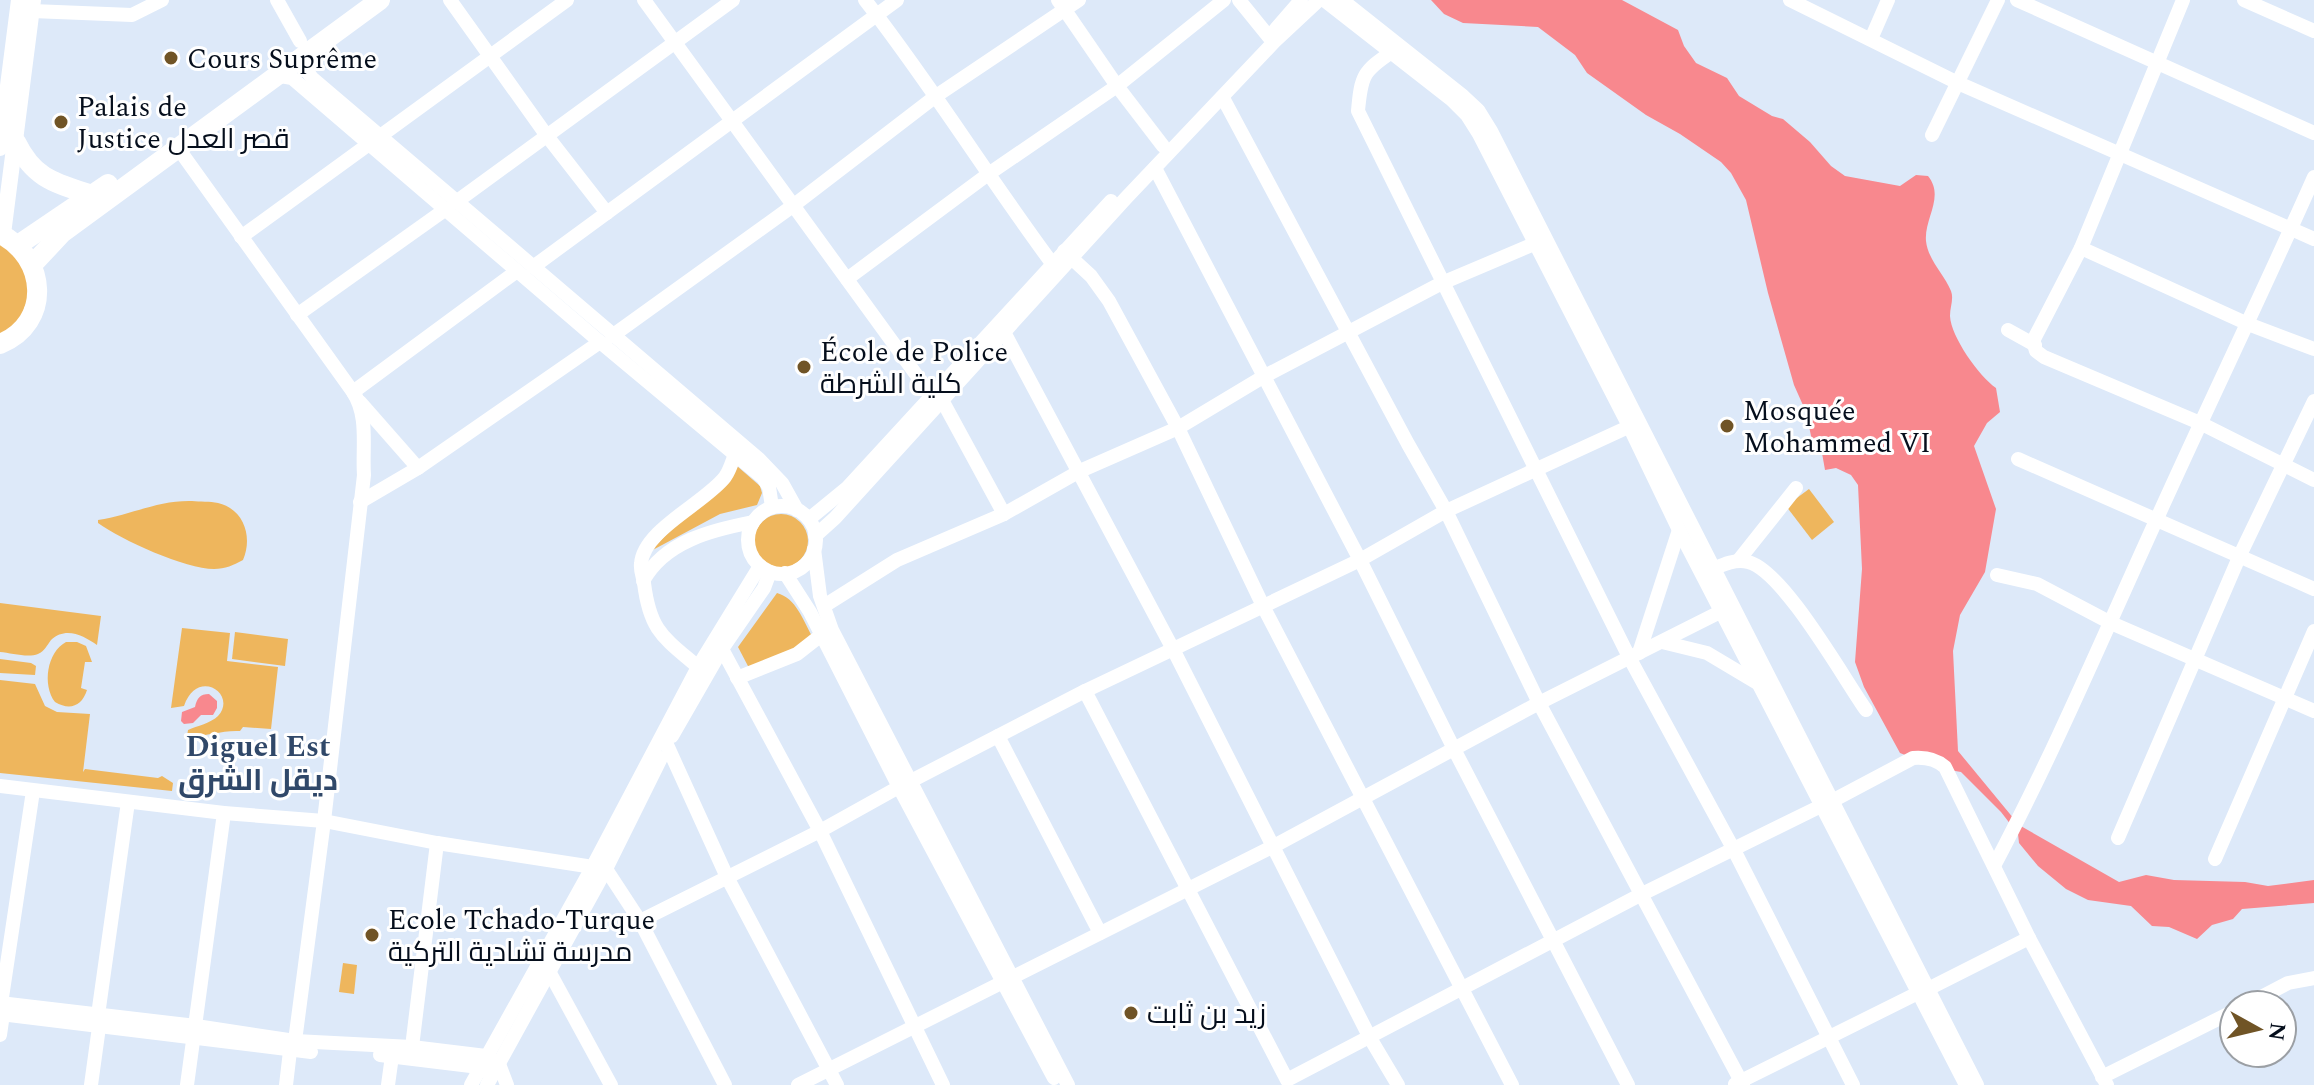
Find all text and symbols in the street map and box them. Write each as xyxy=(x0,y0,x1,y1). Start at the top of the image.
place label: Cours Suprême xyxy=(187,38,377,81)
marker: Cours Suprême xyxy=(162,49,180,67)
place label: Palais de Justice قصر العدل xyxy=(77,86,290,161)
marker: Palais de Justice قصر العدل xyxy=(52,113,70,131)
place label: École de Police كلية الشرطة xyxy=(820,331,1008,406)
marker: École de Police كلية الشرطة xyxy=(795,358,813,376)
place label: Mosquée Mohammed VI xyxy=(1743,390,1931,465)
marker: Mosquée Mohammed VI xyxy=(1718,417,1736,435)
district label: Diguel Est ديقل الشرق xyxy=(178,724,338,804)
place label: Ecole Tchado-Turque مدرسة تشادية التركية xyxy=(388,899,655,974)
marker: Ecole Tchado-Turque مدرسة تشادية التركية xyxy=(363,926,381,944)
north arrow xyxy=(2218,989,2298,1069)
place label: زيد بن ثابت xyxy=(1147,993,1266,1036)
marker: زيد بن ثابت xyxy=(1122,1004,1140,1022)
text: N xyxy=(2259,1020,2294,1043)

